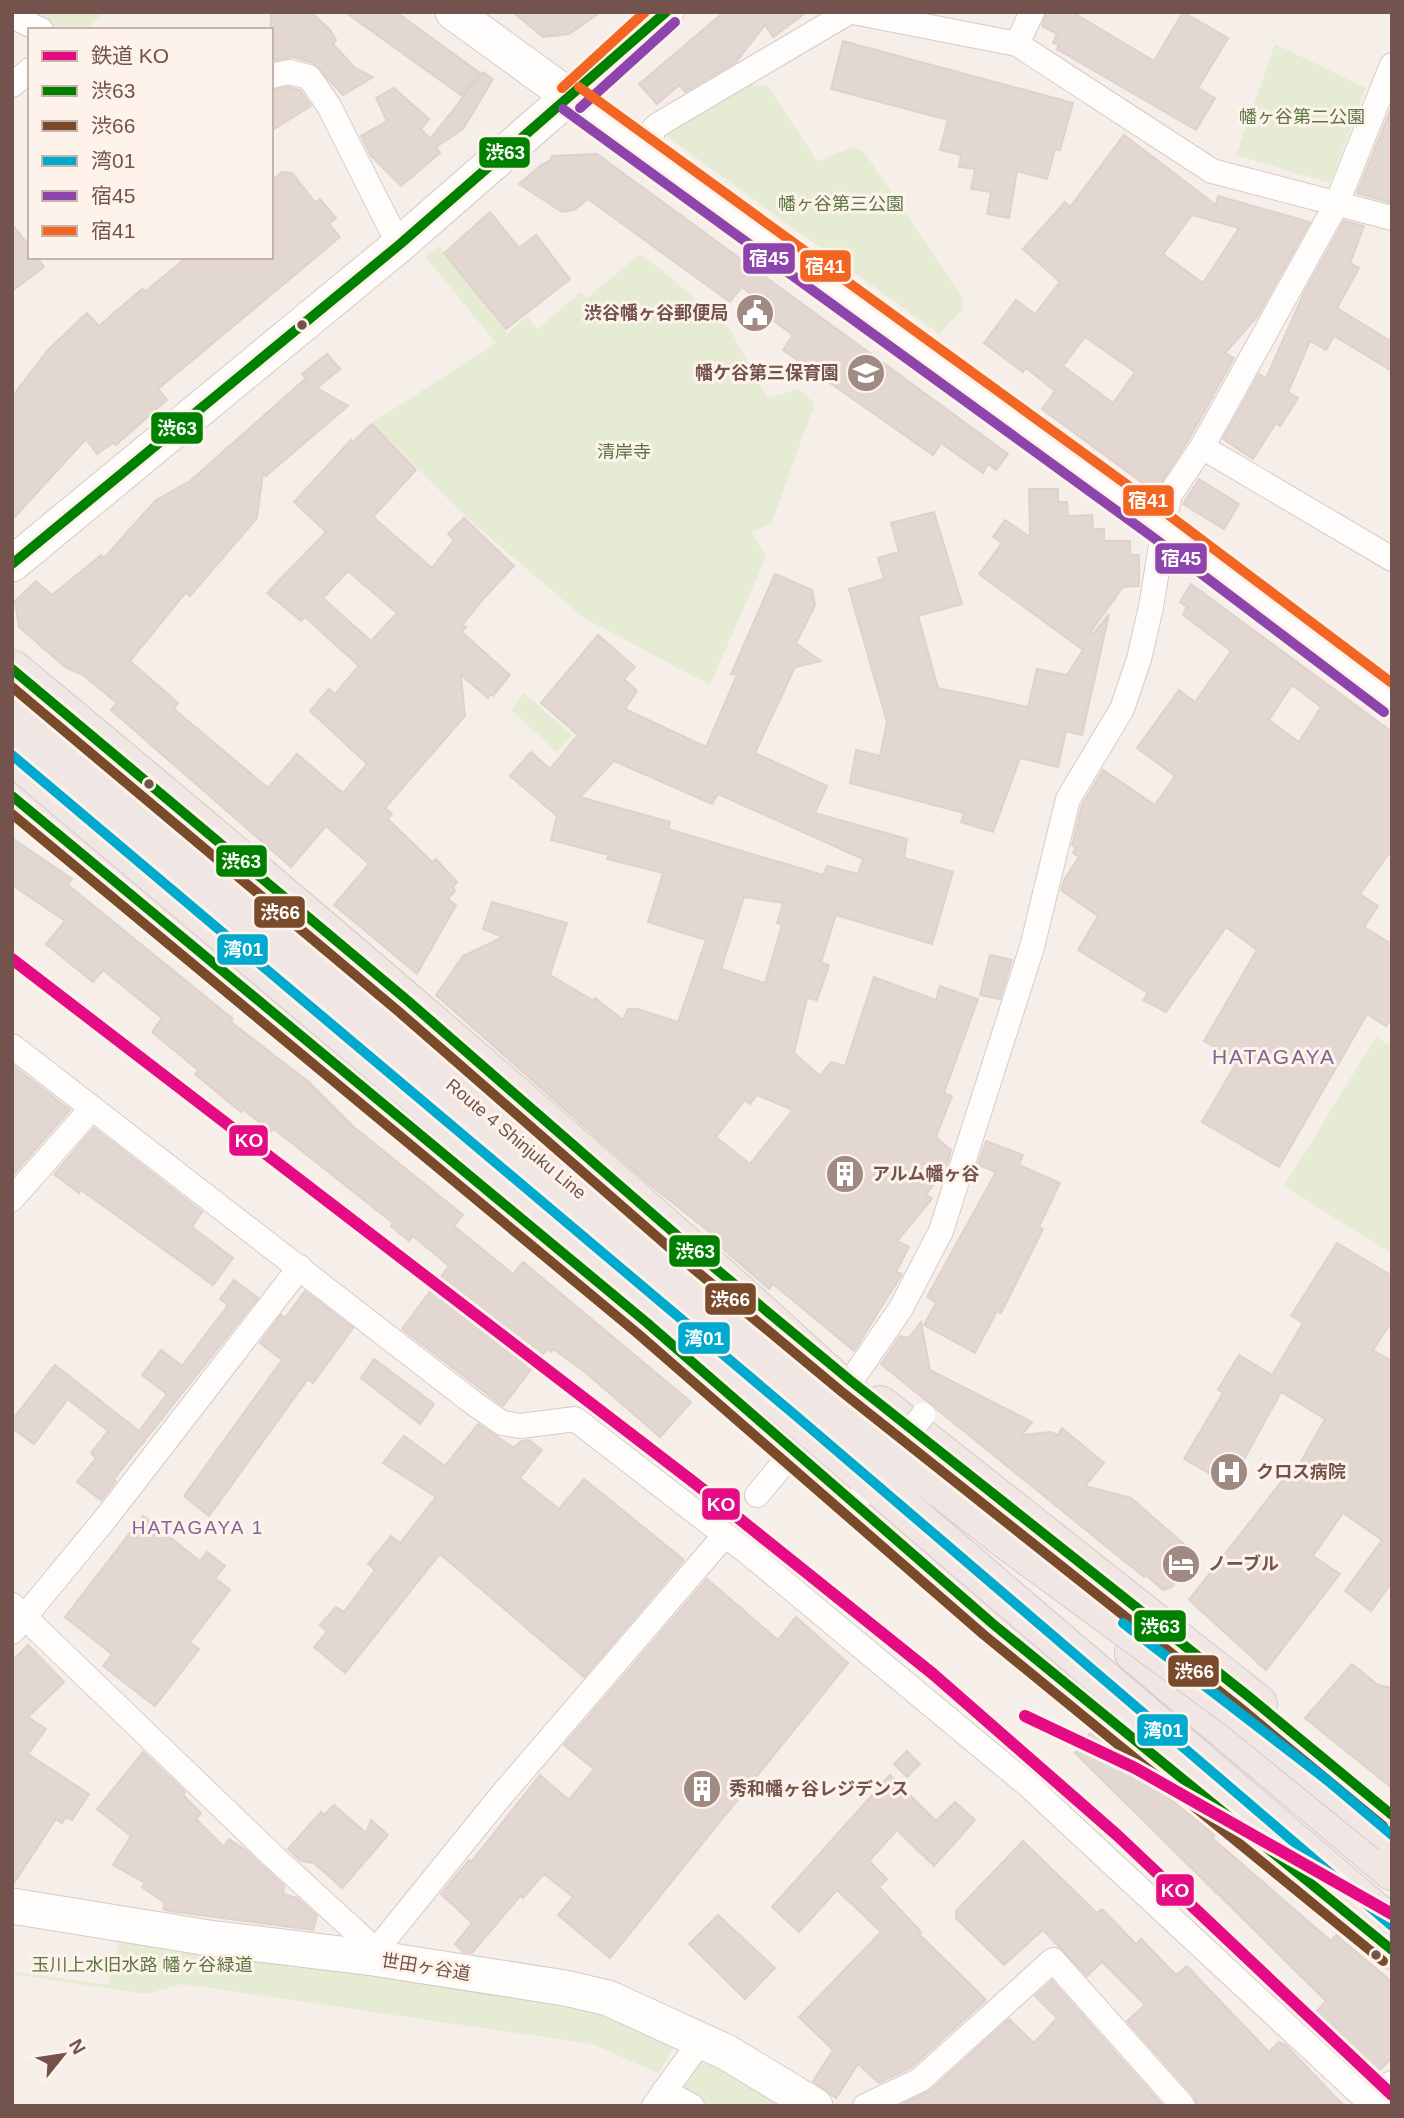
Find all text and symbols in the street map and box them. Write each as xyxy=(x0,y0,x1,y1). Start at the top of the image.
legend xyxy=(28,28,273,259)
text: 鉄道 KO xyxy=(91,44,169,67)
text: 渋63 xyxy=(91,79,135,102)
park label: 幡ヶ谷第二公園 xyxy=(1239,107,1365,127)
text: 渋66 xyxy=(91,114,135,137)
line badge: 渋63 xyxy=(478,136,531,169)
text: 渋63 xyxy=(485,142,525,163)
text: 湾01 xyxy=(91,149,135,172)
text: 宿45 xyxy=(91,184,135,207)
park label: 幡ヶ谷第三公園 xyxy=(778,194,904,214)
text: 宿41 xyxy=(91,219,135,242)
line badge: 宿45 xyxy=(742,242,796,275)
text: 宿45 xyxy=(749,248,789,269)
line badge: 宿41 xyxy=(799,249,852,283)
text: 宿41 xyxy=(805,256,845,277)
public building icon: 渋谷幡ヶ谷郵便局 xyxy=(734,292,776,334)
place label: 渋谷幡ヶ谷郵便局 xyxy=(584,303,728,323)
unlabelled marker xyxy=(295,318,309,332)
school or university icon: 幡ケ谷第三保育園 xyxy=(845,352,887,394)
place label: 幡ケ谷第三保育園 xyxy=(695,363,839,383)
line badge: 渋63 xyxy=(150,411,204,445)
text: 渋63 xyxy=(157,418,197,439)
park label: 清岸寺 xyxy=(597,442,651,462)
line badge: 宿41 xyxy=(1122,484,1175,517)
text: 宿41 xyxy=(1128,490,1168,511)
line badge: 宿45 xyxy=(1154,542,1208,575)
text: 宿45 xyxy=(1161,548,1201,569)
unlabelled marker xyxy=(142,777,156,791)
line badge: 渋63 xyxy=(215,844,268,878)
text: 渋63 xyxy=(221,851,261,872)
line badge: 渋66 xyxy=(253,895,306,929)
text: 渋66 xyxy=(260,902,300,923)
line badge: 湾01 xyxy=(216,933,269,966)
text: 湾01 xyxy=(223,939,263,960)
district label: HATAGAYA xyxy=(1212,1045,1336,1068)
street label: Route 4 Shinjuku Line xyxy=(442,1075,590,1203)
line badge: KO xyxy=(228,1124,269,1157)
text: KO xyxy=(235,1130,263,1151)
building icon: アルム幡ヶ谷 xyxy=(824,1153,866,1195)
place label: アルム幡ヶ谷 xyxy=(872,1164,979,1184)
line badge: 渋63 xyxy=(668,1234,721,1268)
text: 渋63 xyxy=(675,1241,715,1262)
line badge: 渋66 xyxy=(704,1282,757,1316)
text: 渋66 xyxy=(710,1289,750,1310)
line badge: 湾01 xyxy=(677,1321,731,1355)
text: 湾01 xyxy=(684,1328,724,1349)
hospital icon: クロス病院 xyxy=(1208,1451,1250,1493)
place label: クロス病院 xyxy=(1256,1462,1346,1482)
line badge: KO xyxy=(701,1487,741,1521)
text: KO xyxy=(707,1494,735,1515)
district label: HATAGAYA 1 xyxy=(132,1517,264,1538)
hotel icon: ノーブル xyxy=(1160,1543,1202,1585)
place label: ノーブル xyxy=(1208,1554,1279,1574)
line badge: 渋63 xyxy=(1133,1609,1187,1643)
text: 渋63 xyxy=(1140,1616,1180,1637)
line badge: 渋66 xyxy=(1167,1654,1220,1688)
text: 渋66 xyxy=(1174,1661,1214,1682)
line badge: 湾01 xyxy=(1136,1713,1189,1747)
text: 湾01 xyxy=(1143,1720,1183,1741)
building icon: 秀和幡ヶ谷レジデンス xyxy=(681,1768,723,1810)
place label: 秀和幡ヶ谷レジデンス xyxy=(729,1779,909,1799)
line badge: KO xyxy=(1155,1873,1195,1907)
text: KO xyxy=(1161,1880,1189,1901)
unlabelled marker xyxy=(1369,1948,1383,1962)
street label: 世田ヶ谷道 xyxy=(380,1950,472,1984)
park label: 玉川上水旧水路 幡ヶ谷緑道 xyxy=(32,1955,253,1975)
north arrow xyxy=(28,2020,98,2090)
text: N xyxy=(65,2036,90,2058)

